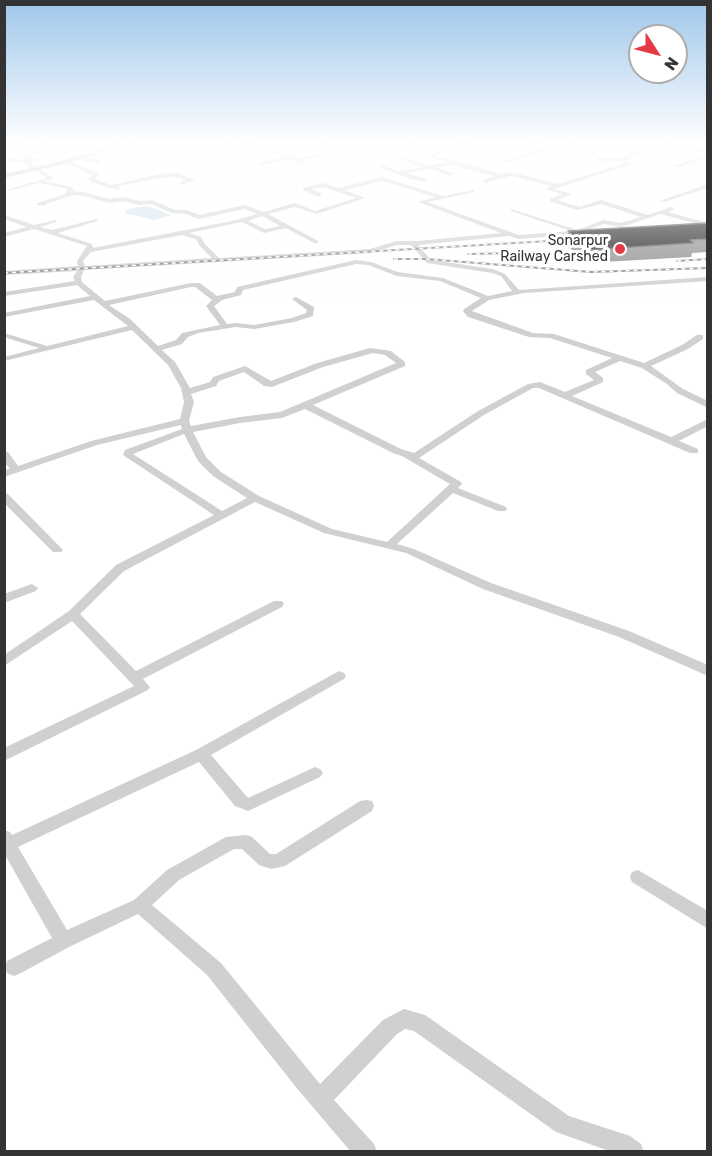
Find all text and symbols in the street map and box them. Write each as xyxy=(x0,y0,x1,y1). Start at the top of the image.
north arrow xyxy=(628,24,688,84)
text: N xyxy=(660,53,682,74)
place label: Sonarpur Railway Carshed xyxy=(500,233,608,266)
marker: Sonarpur Railway Carshed xyxy=(613,242,627,256)

